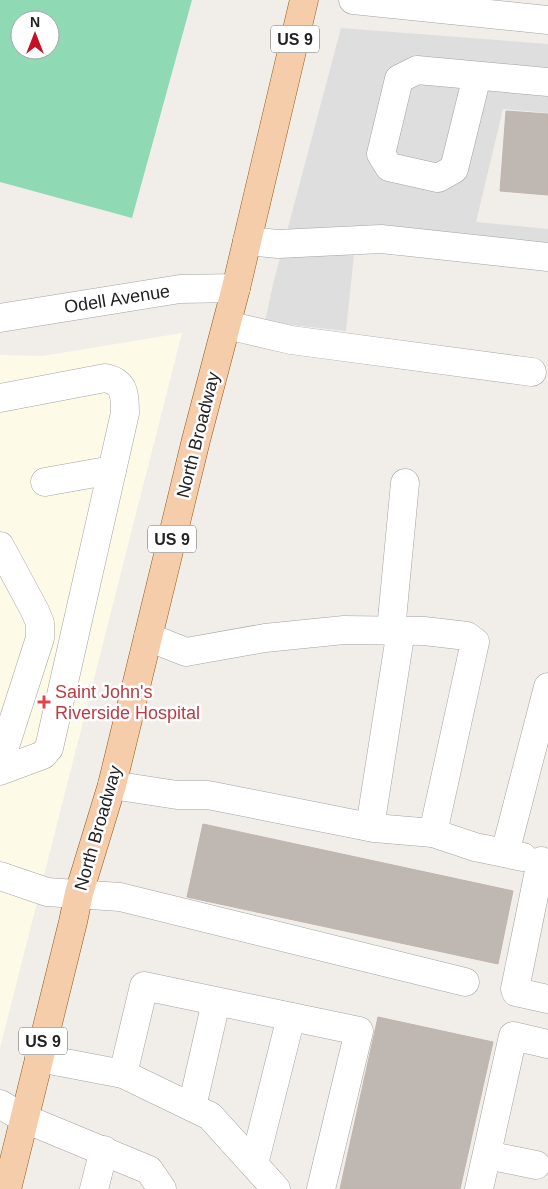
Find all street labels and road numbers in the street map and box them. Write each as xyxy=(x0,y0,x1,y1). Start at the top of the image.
road number: US 9 xyxy=(271,26,319,52)
street label: Odell Avenue xyxy=(63,281,171,317)
street label: North Broadway xyxy=(173,370,223,500)
road number: US 9 xyxy=(148,526,196,552)
street label: North Broadway xyxy=(71,763,125,893)
road number: US 9 xyxy=(19,1028,67,1054)

